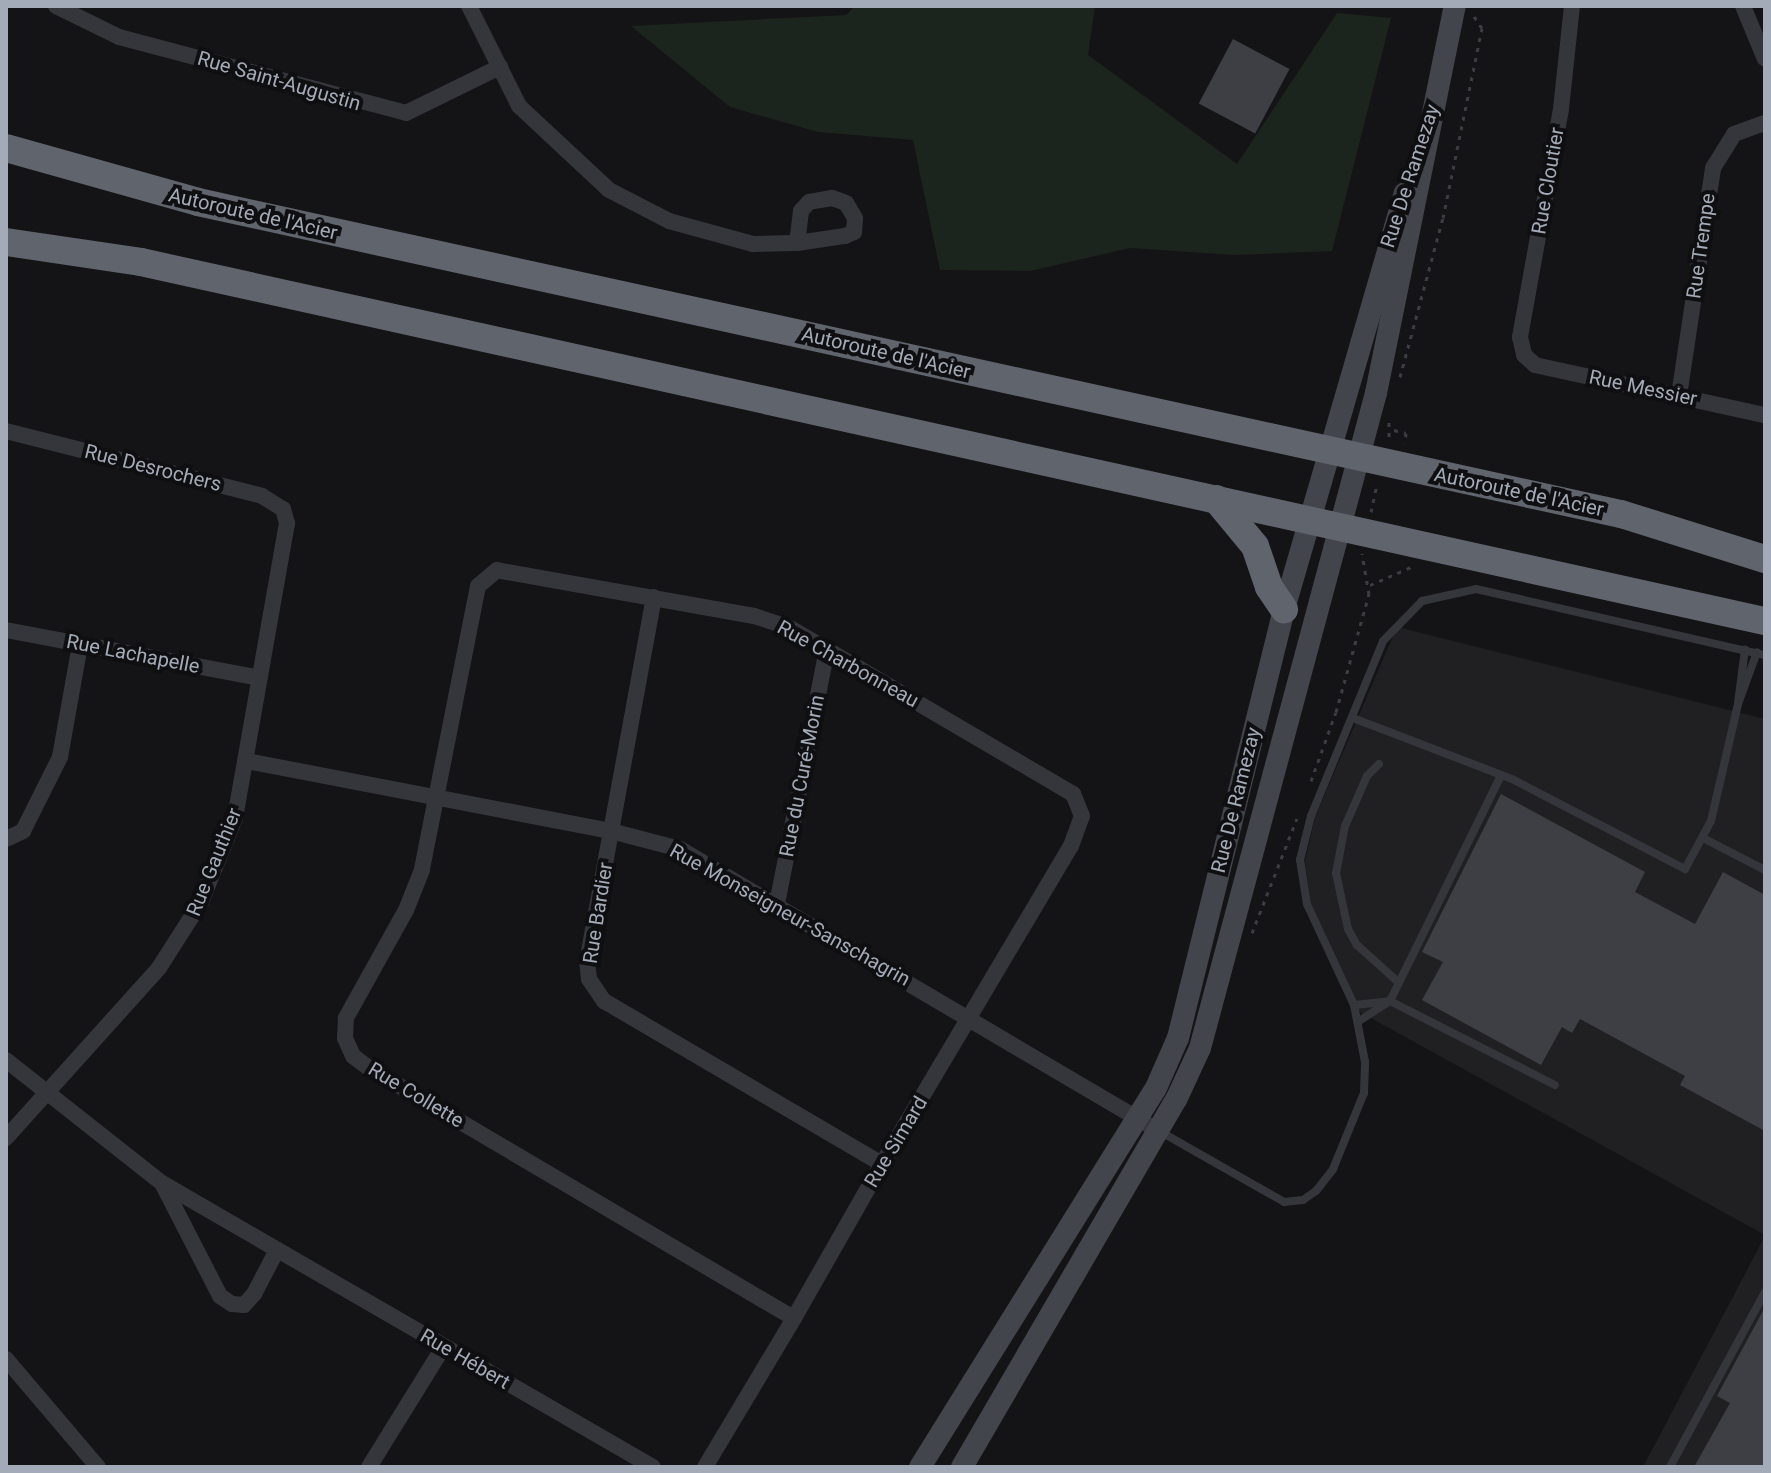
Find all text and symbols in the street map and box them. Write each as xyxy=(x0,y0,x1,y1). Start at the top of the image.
street label: Rue Saint-Augustin xyxy=(195,46,363,116)
street label: Rue De Ramezay xyxy=(1376,101,1444,251)
street label: Rue Cloutier xyxy=(1527,126,1569,236)
street label: Autoroute de l'Acier xyxy=(166,183,340,245)
street label: Rue Trempe xyxy=(1682,192,1720,300)
street label: Autoroute de l'Acier xyxy=(799,322,973,384)
street label: Rue Messier xyxy=(1587,365,1699,411)
street label: Rue Desrochers xyxy=(82,439,224,497)
street label: Autoroute de l'Acier xyxy=(1432,462,1606,522)
street label: Rue Charbonneau xyxy=(773,615,923,713)
street label: Rue Lachapelle xyxy=(64,629,202,679)
street label: Rue du Curé-Morin xyxy=(775,693,829,859)
street label: Rue De Ramezay xyxy=(1206,725,1266,875)
street label: Rue Gauthier xyxy=(181,805,247,919)
street label: Rue Monseigneur-Sanschagrin xyxy=(666,839,914,991)
street label: Rue Bardier xyxy=(578,861,618,965)
street label: Rue Collette xyxy=(364,1057,468,1133)
street label: Rue Simard xyxy=(859,1092,933,1192)
street label: Rue Hébert xyxy=(416,1324,514,1394)

